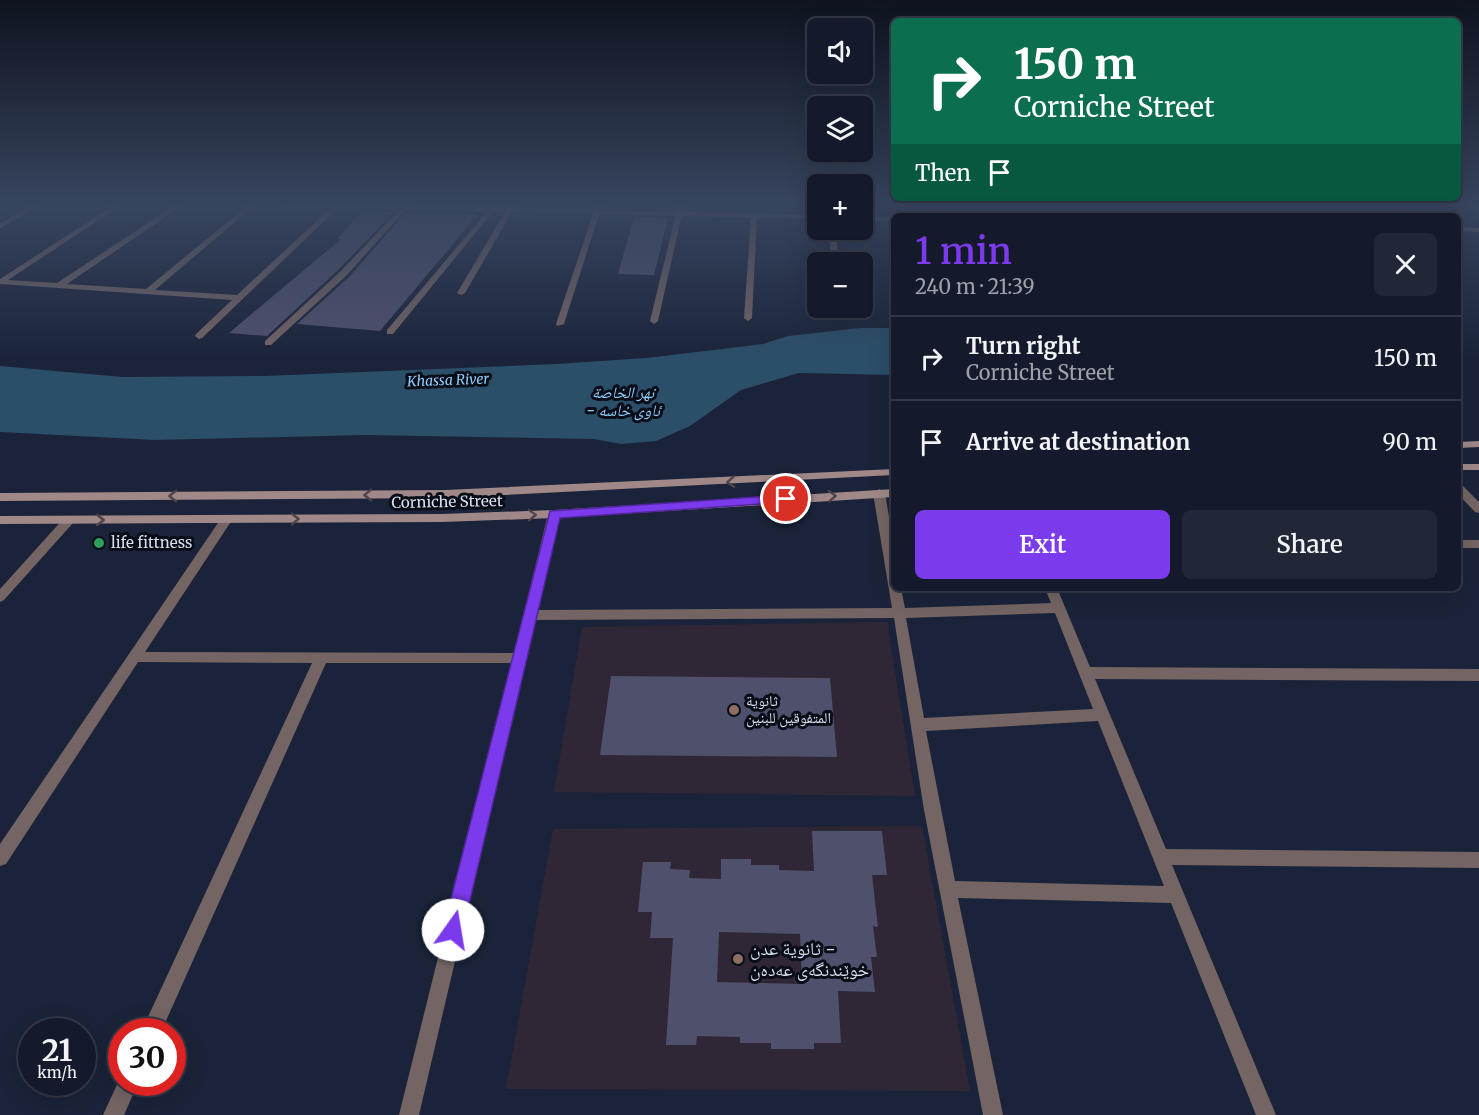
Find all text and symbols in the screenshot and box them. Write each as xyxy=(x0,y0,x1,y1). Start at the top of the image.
map controls xyxy=(807,18,873,318)
button: sound xyxy=(807,18,873,84)
text: 150 m xyxy=(1014,38,1136,90)
icon: right xyxy=(915,42,993,120)
text: Corniche Street xyxy=(1014,90,1214,124)
button: layers xyxy=(807,96,873,162)
icon: arrive xyxy=(983,156,1016,189)
text: Then xyxy=(915,159,971,187)
button: + xyxy=(807,174,873,240)
text: 1 min xyxy=(915,229,1012,274)
button: close xyxy=(1374,233,1437,296)
button: − xyxy=(807,252,873,318)
text: 240 m · 21:39 xyxy=(915,274,1035,299)
text: Turn right xyxy=(966,332,1080,360)
icon: right xyxy=(915,342,948,375)
text: 150 m xyxy=(1374,344,1437,372)
text: Corniche Street xyxy=(966,360,1114,385)
water label: Khassa River xyxy=(406,370,490,390)
water label: نهر الخاصة - ئاوی خاسە xyxy=(586,382,662,421)
icon: arrive xyxy=(915,426,948,459)
text: Arrive at destination xyxy=(966,428,1190,456)
text: 90 m xyxy=(1382,428,1437,456)
pin xyxy=(760,473,811,524)
one-way arrow xyxy=(726,475,735,488)
icon: arrive xyxy=(769,482,802,515)
one-way arrow xyxy=(364,489,373,501)
one-way arrow xyxy=(169,490,178,502)
one-way arrow xyxy=(827,490,836,503)
street label: Corniche Street xyxy=(391,491,503,512)
one-way arrow xyxy=(528,509,537,521)
button: Exit xyxy=(915,510,1170,579)
button: Share xyxy=(1182,510,1437,579)
one-way arrow xyxy=(291,513,300,526)
one-way arrow xyxy=(96,514,105,526)
place label: life fittness xyxy=(111,533,192,552)
marker: life fittness xyxy=(92,536,106,550)
place label: ثانوية المتفوقين للبنين xyxy=(746,691,831,728)
marker: ثانوية المتفوقين للبنين xyxy=(727,703,741,717)
position arrow xyxy=(421,898,485,962)
place label: ثانوية عدن - خوێندنگەی عەدەن xyxy=(750,937,869,981)
marker: ثانوية عدن - خوێندنگەی عەدەن xyxy=(731,952,745,966)
speed limit sign: 30 xyxy=(108,1018,186,1096)
text: 21 xyxy=(42,1031,72,1069)
text: km/h xyxy=(37,1063,77,1082)

